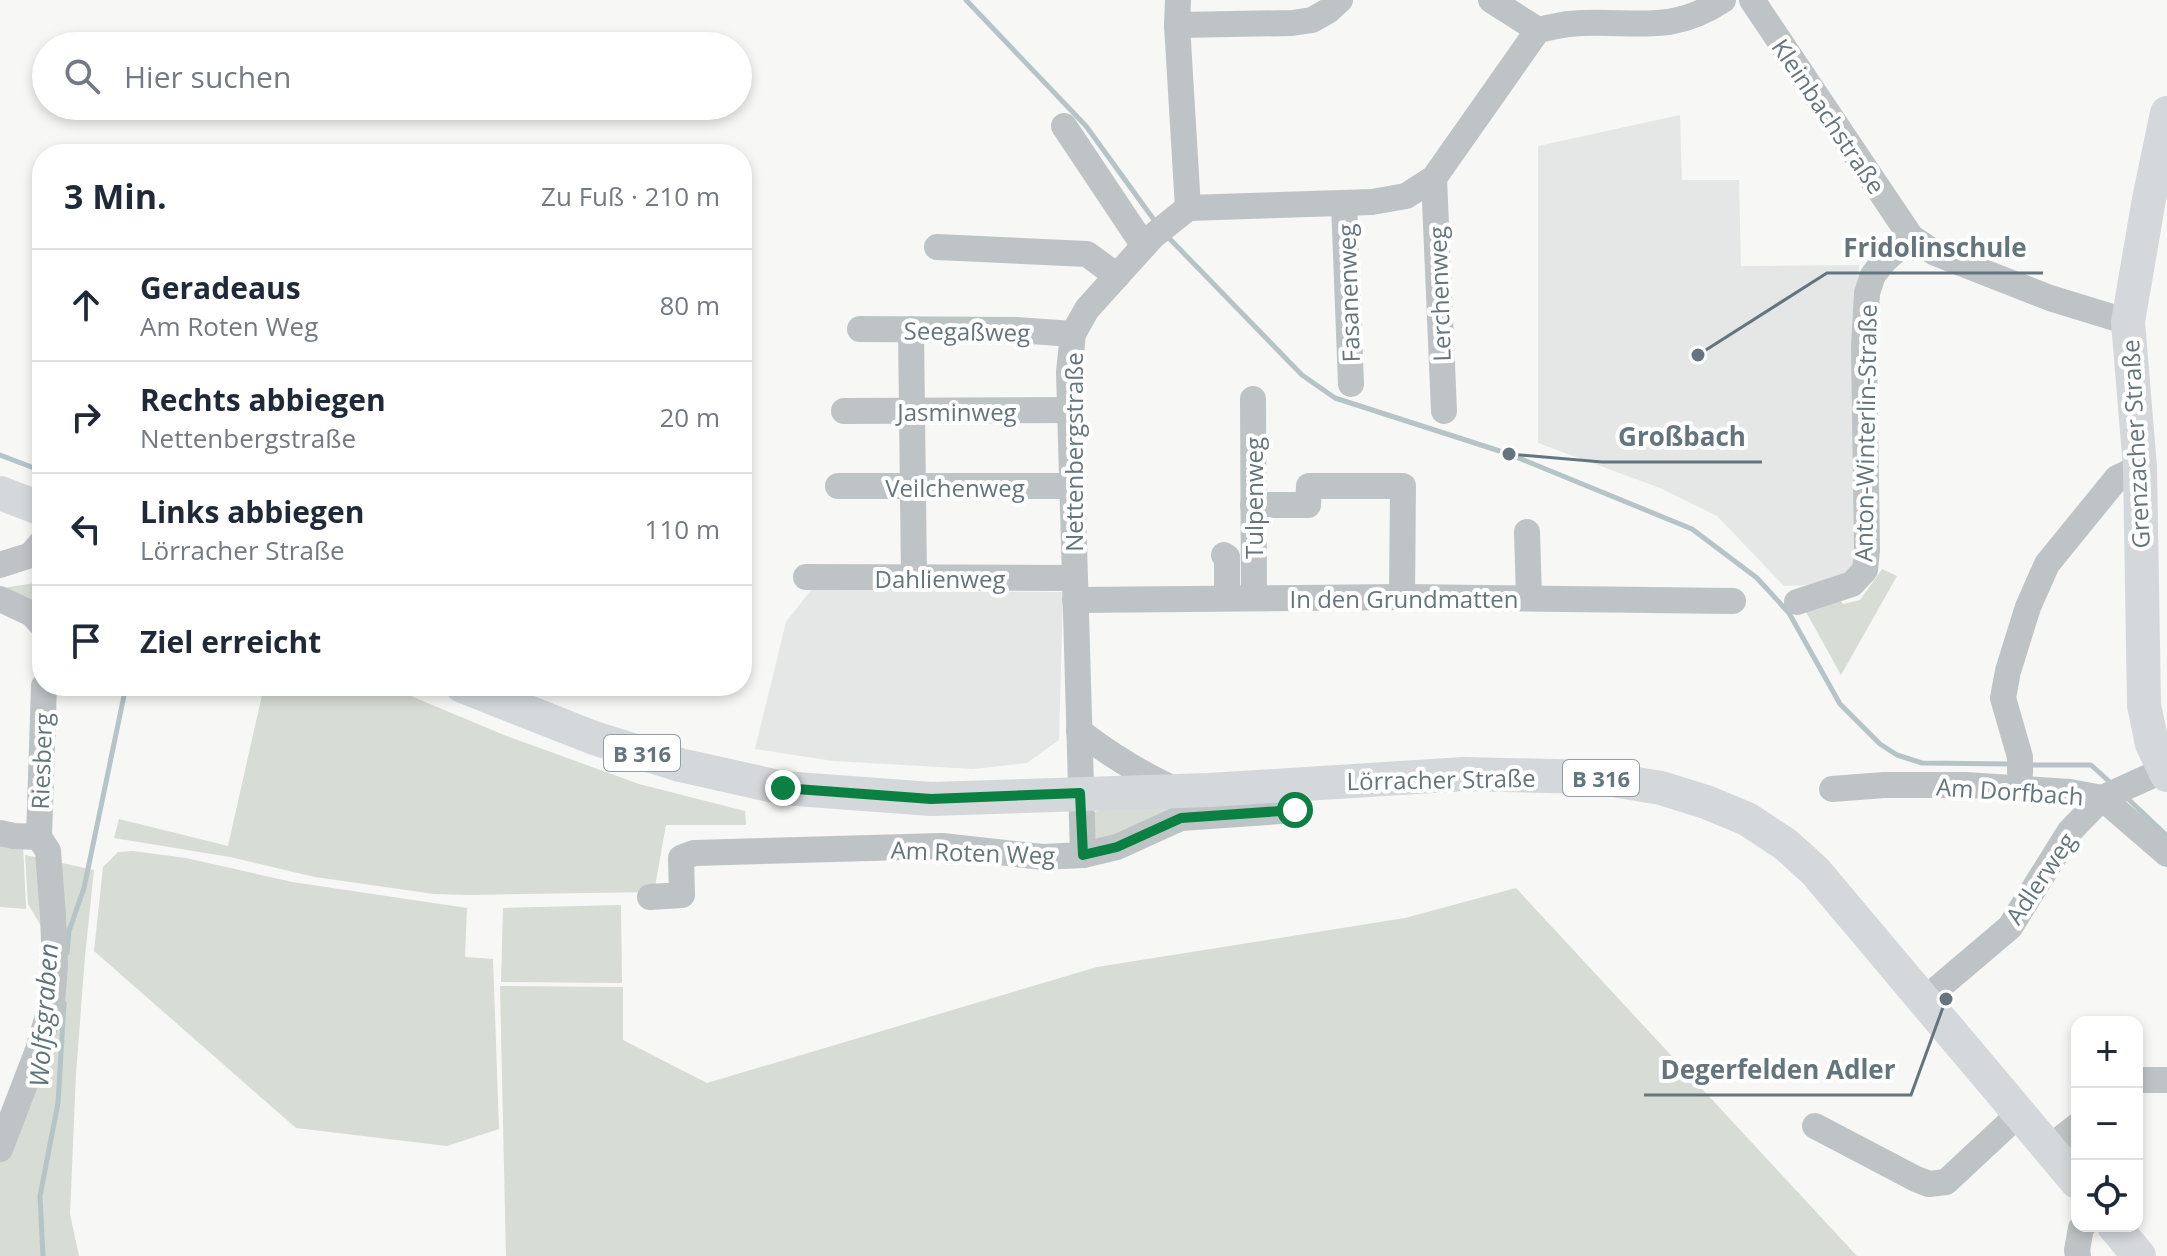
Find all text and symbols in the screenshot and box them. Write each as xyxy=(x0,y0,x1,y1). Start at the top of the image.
search box xyxy=(32,32,752,120)
street label: Kleinbachstraße xyxy=(1765,32,1893,200)
icon: search xyxy=(60,54,104,98)
text: Hier suchen xyxy=(124,56,291,97)
text: 3 Min. xyxy=(64,173,167,219)
text: Zu Fuß · 210 m xyxy=(541,178,720,214)
street label: Fasanenweg xyxy=(1329,223,1367,363)
callout: Fridolinschule xyxy=(1827,223,2043,273)
street label: Lerchenweg xyxy=(1420,226,1458,362)
text: Fridolinschule xyxy=(1843,229,2027,265)
text: Geradeaus xyxy=(140,267,301,308)
icon: ahead xyxy=(64,283,108,327)
text: 80 m xyxy=(659,287,720,323)
street label: Anton-Winterlin-Straße xyxy=(1846,304,1884,562)
text: Am Roten Weg xyxy=(140,308,318,344)
street label: Seegaßweg xyxy=(903,313,1031,349)
street label: Grenzacher Straße xyxy=(2113,339,2157,549)
street label: Nettenbergstraße xyxy=(1057,352,1090,552)
text: Rechts abbiegen xyxy=(140,379,386,420)
icon: right xyxy=(64,395,108,439)
street label: Jasminweg xyxy=(895,395,1017,428)
text: 20 m xyxy=(659,399,720,435)
callout: Großbach xyxy=(1602,412,1762,462)
text: Großbach xyxy=(1618,418,1746,454)
text: Nettenbergstraße xyxy=(140,420,356,456)
street label: Tulpenweg xyxy=(1237,437,1270,559)
street label: Veilchenweg xyxy=(885,471,1025,504)
text: Links abbiegen xyxy=(140,491,365,532)
icon: left xyxy=(64,507,108,551)
text: 110 m xyxy=(645,511,720,547)
text: Lörracher Straße xyxy=(140,532,345,568)
street label: Dahlienweg xyxy=(875,562,1005,595)
street label: In den Grundmatten xyxy=(1289,582,1519,615)
icon: arrive xyxy=(64,619,108,663)
text: Ziel erreicht xyxy=(140,621,321,662)
street label: Riesberg xyxy=(23,712,59,810)
road number: B 316 xyxy=(604,735,680,771)
road number: B 316 xyxy=(1563,760,1639,796)
street label: Lörracher Straße xyxy=(1346,761,1536,797)
street label: Am Dorfbach xyxy=(1935,769,2085,813)
route end xyxy=(765,770,801,806)
route start xyxy=(1277,792,1313,828)
street label: Adlerweg xyxy=(1997,826,2083,930)
street label: Am Roten Weg xyxy=(890,833,1056,871)
water label: Wolfsgraben xyxy=(20,942,66,1088)
map controls xyxy=(2071,1016,2143,1232)
button: + xyxy=(2071,1016,2143,1088)
callout: Degerfelden Adler xyxy=(1644,1045,1911,1095)
text: Degerfelden Adler xyxy=(1661,1051,1896,1087)
button: − xyxy=(2071,1088,2143,1160)
button: locate xyxy=(2071,1160,2143,1232)

